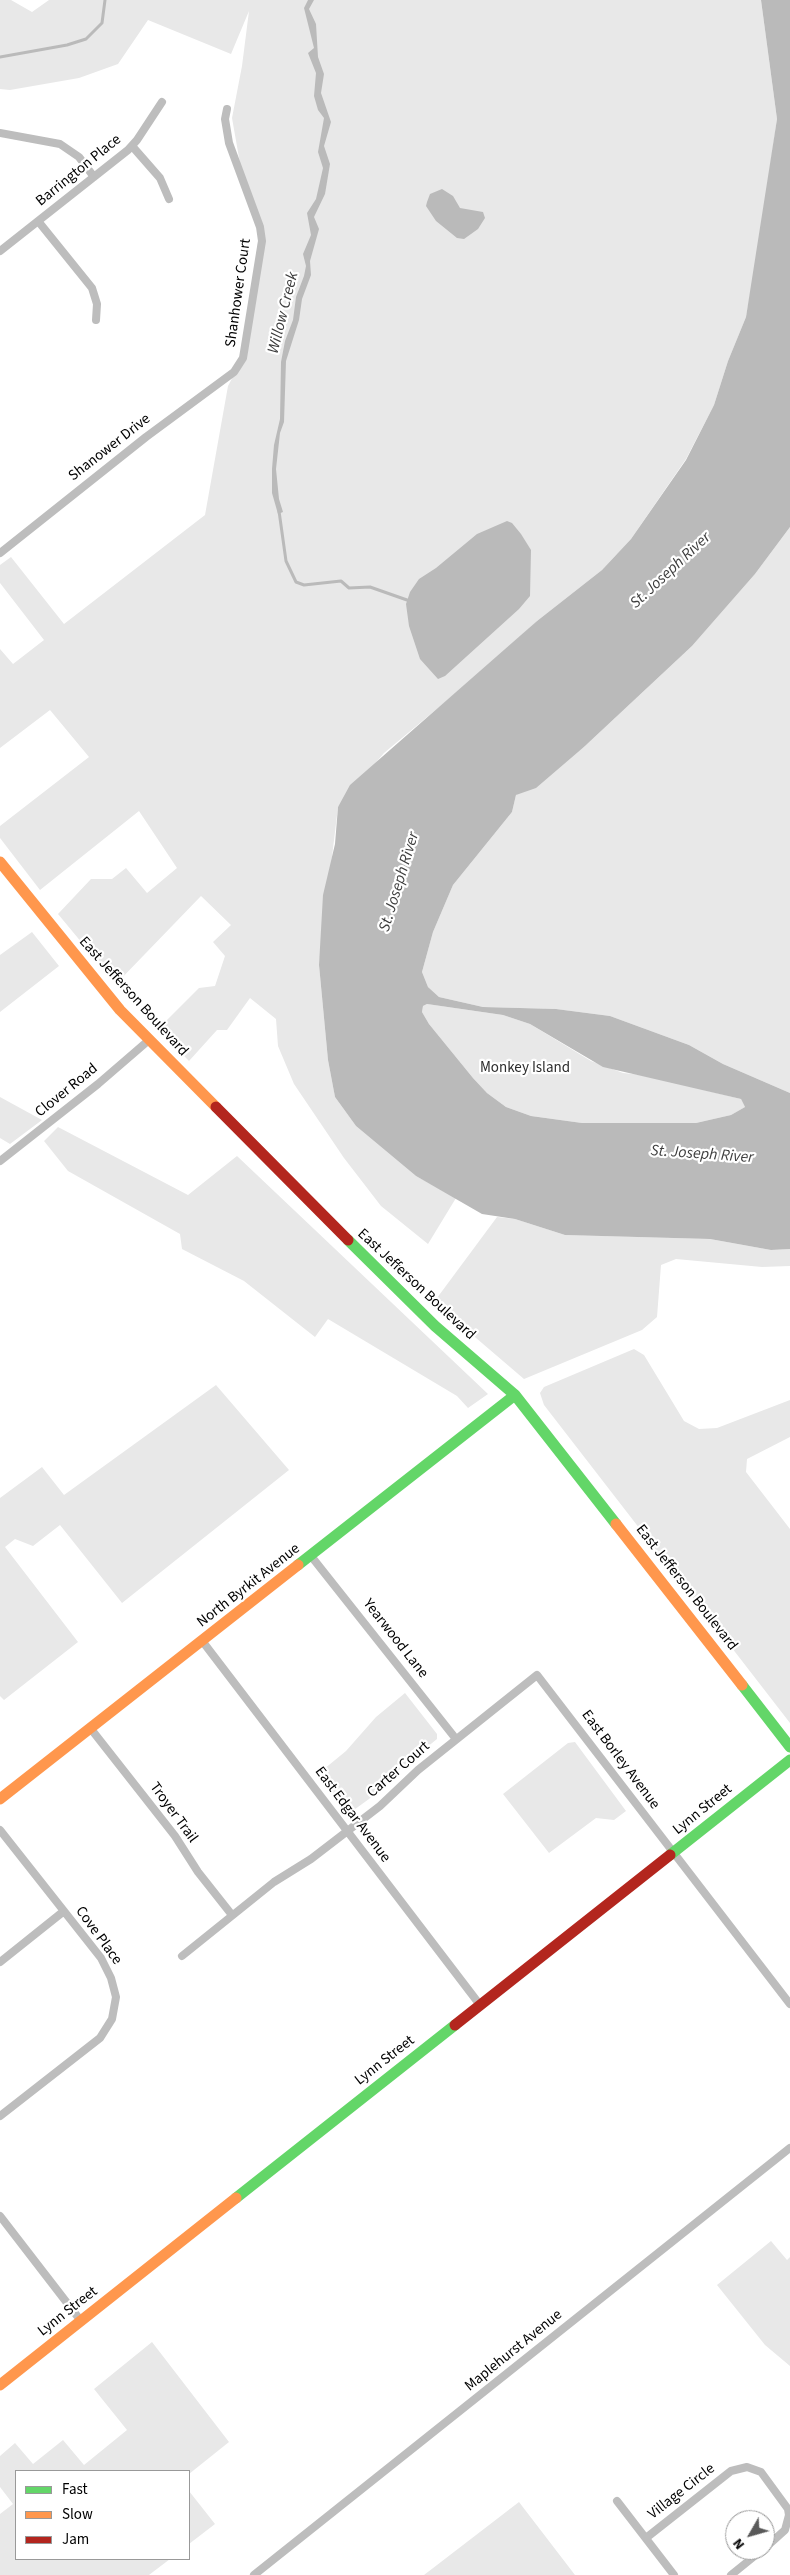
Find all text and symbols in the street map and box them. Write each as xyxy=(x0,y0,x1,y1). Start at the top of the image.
street label: Barrington Place xyxy=(33,131,125,211)
street label: Shanhower Court xyxy=(222,237,256,349)
water label: Willow Creek xyxy=(265,270,303,356)
street label: Shanower Drive xyxy=(65,410,155,486)
water label: St. Joseph River xyxy=(627,529,715,613)
water label: St. Joseph River xyxy=(376,830,424,934)
street label: East Jefferson Boulevard xyxy=(74,933,192,1061)
street label: Clover Road xyxy=(32,1060,102,1122)
park label: Monkey Island xyxy=(480,1060,570,1078)
water label: St. Joseph River xyxy=(650,1142,754,1168)
street label: East Jefferson Boulevard xyxy=(353,1226,479,1344)
street label: East Jefferson Boulevard xyxy=(631,1521,741,1655)
street label: North Byrkit Avenue xyxy=(194,1540,304,1632)
street label: Yearwood Lane xyxy=(358,1596,432,1682)
street label: East Borley Avenue xyxy=(577,1707,663,1813)
street label: Carter Court xyxy=(364,1738,434,1802)
street label: East Edgar Avenue xyxy=(310,1764,394,1866)
street label: Troyer Trail xyxy=(145,1779,201,1847)
street label: Lynn Street xyxy=(670,1781,736,1839)
street label: Cove Place xyxy=(71,1903,125,1969)
street label: Lynn Street xyxy=(352,2032,418,2090)
street label: Lynn Street xyxy=(35,2283,101,2341)
street label: Maplehurst Avenue xyxy=(462,2306,566,2396)
street label: Village Circle xyxy=(645,2460,719,2524)
legend xyxy=(15,2470,190,2560)
text: Fast xyxy=(62,2479,88,2500)
text: Slow xyxy=(62,2504,93,2525)
north arrow xyxy=(725,2510,775,2560)
text: Jam xyxy=(62,2529,89,2550)
text: N xyxy=(728,2534,750,2553)

